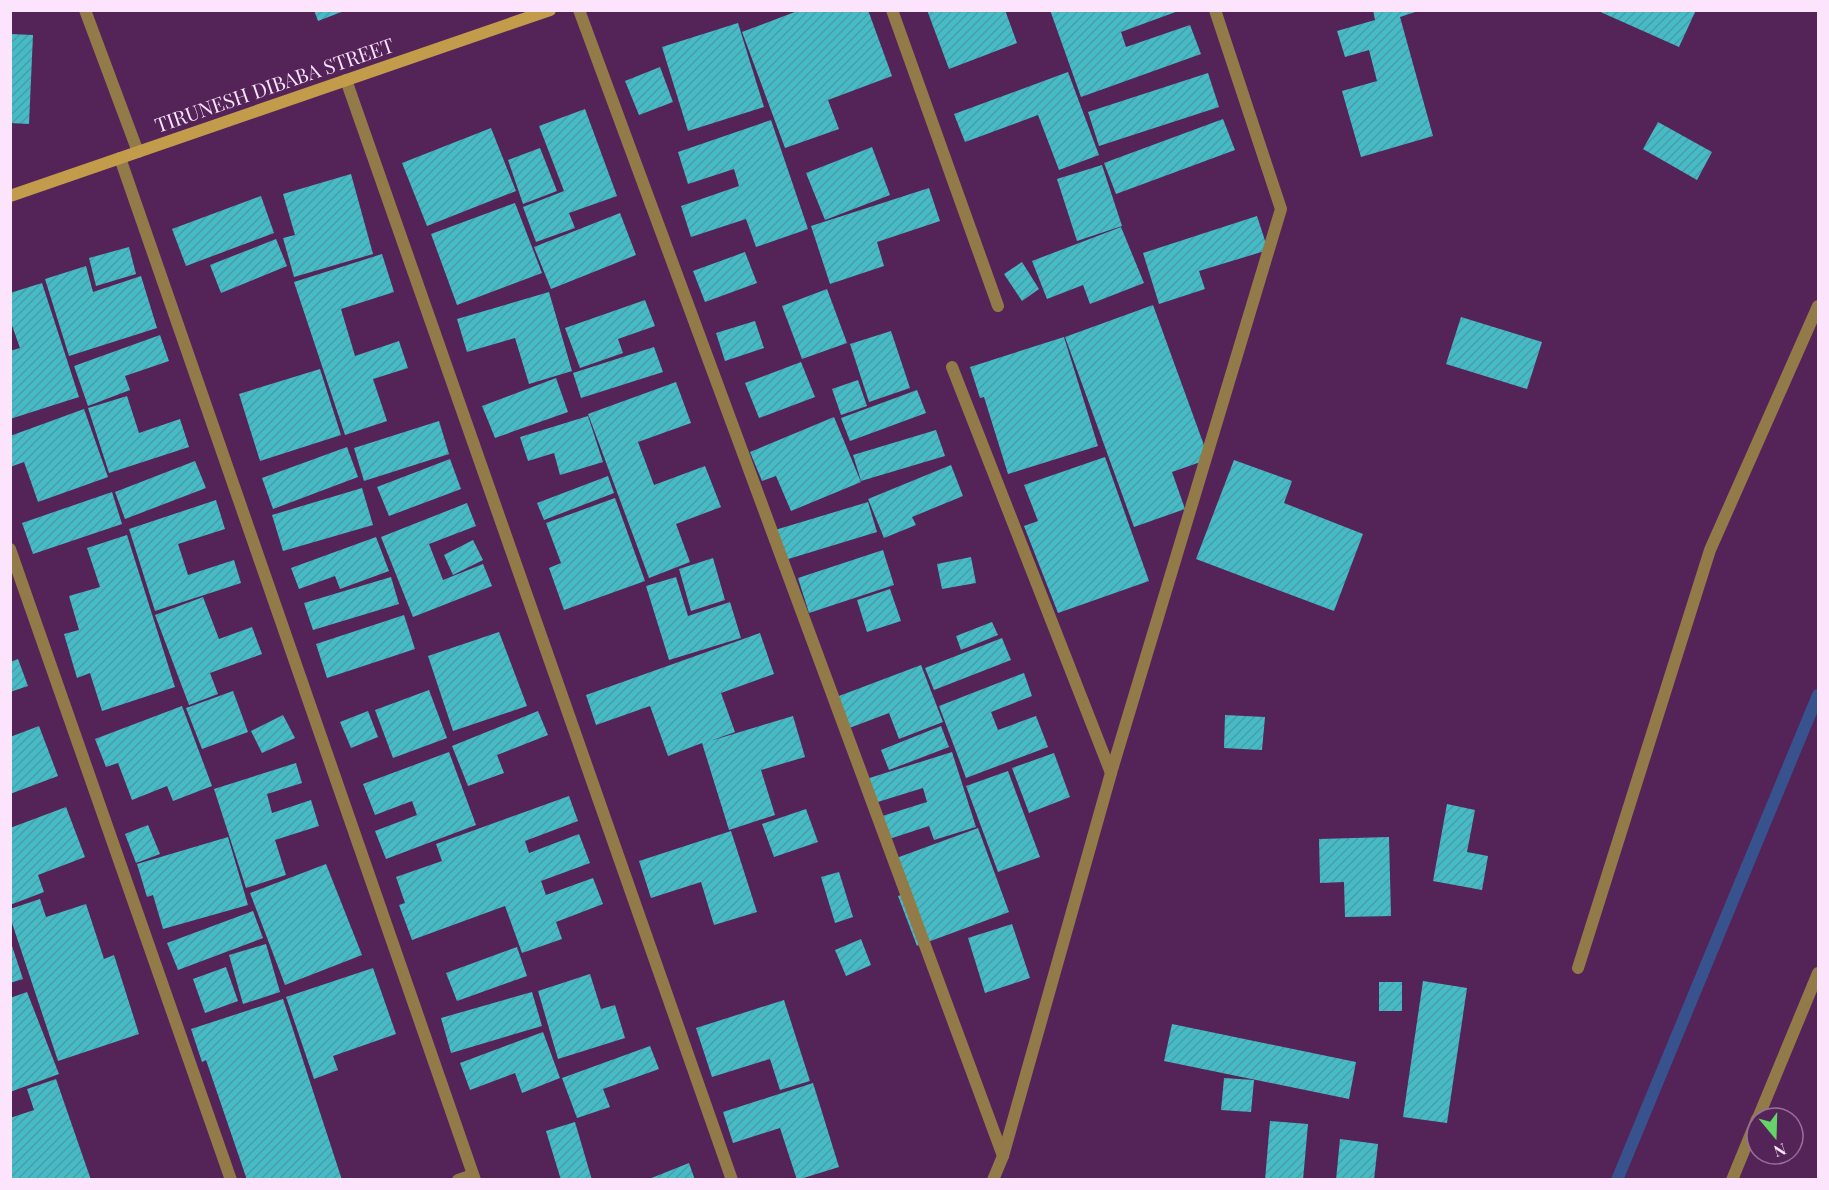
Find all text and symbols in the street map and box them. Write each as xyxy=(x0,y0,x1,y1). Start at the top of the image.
street label: TIRUNESH DIBABA STREET xyxy=(151,30,397,138)
north arrow xyxy=(1745,1106,1805,1166)
text: N xyxy=(1771,1139,1789,1163)

